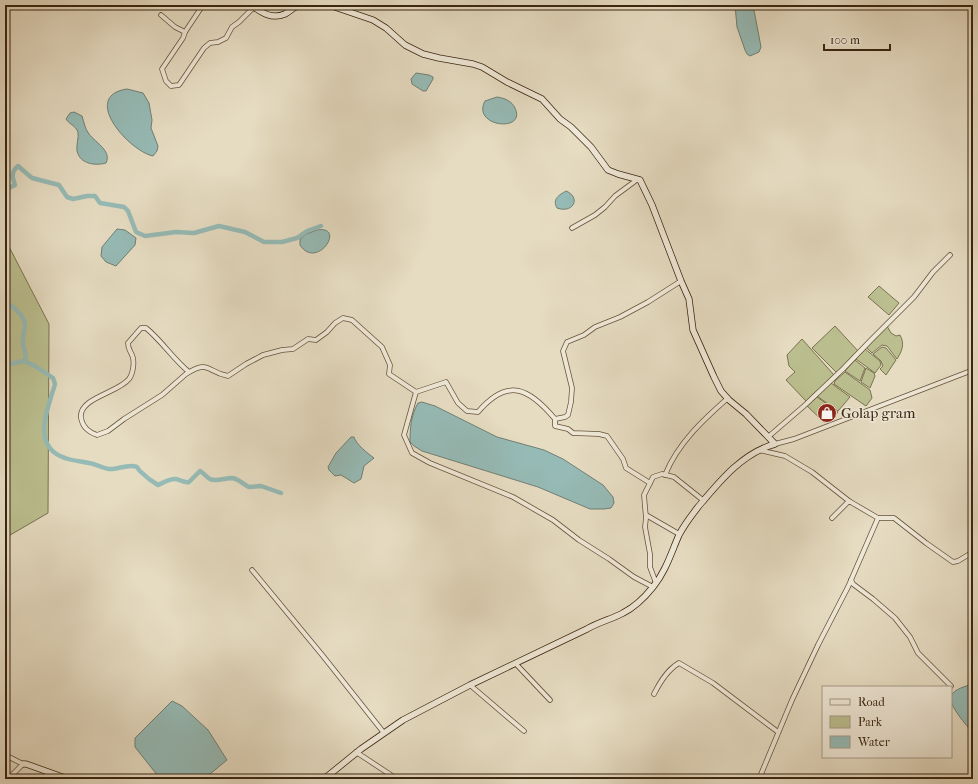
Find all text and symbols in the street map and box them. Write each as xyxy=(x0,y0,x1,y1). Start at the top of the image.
scale bar xyxy=(824,26,890,52)
text: 100 m xyxy=(830,33,860,47)
shop icon: Golap gram xyxy=(816,402,838,424)
place label: Golap gram xyxy=(841,404,916,422)
legend xyxy=(822,686,952,758)
text: Road xyxy=(858,695,885,709)
text: Park xyxy=(858,715,883,729)
text: Water xyxy=(857,735,891,749)

